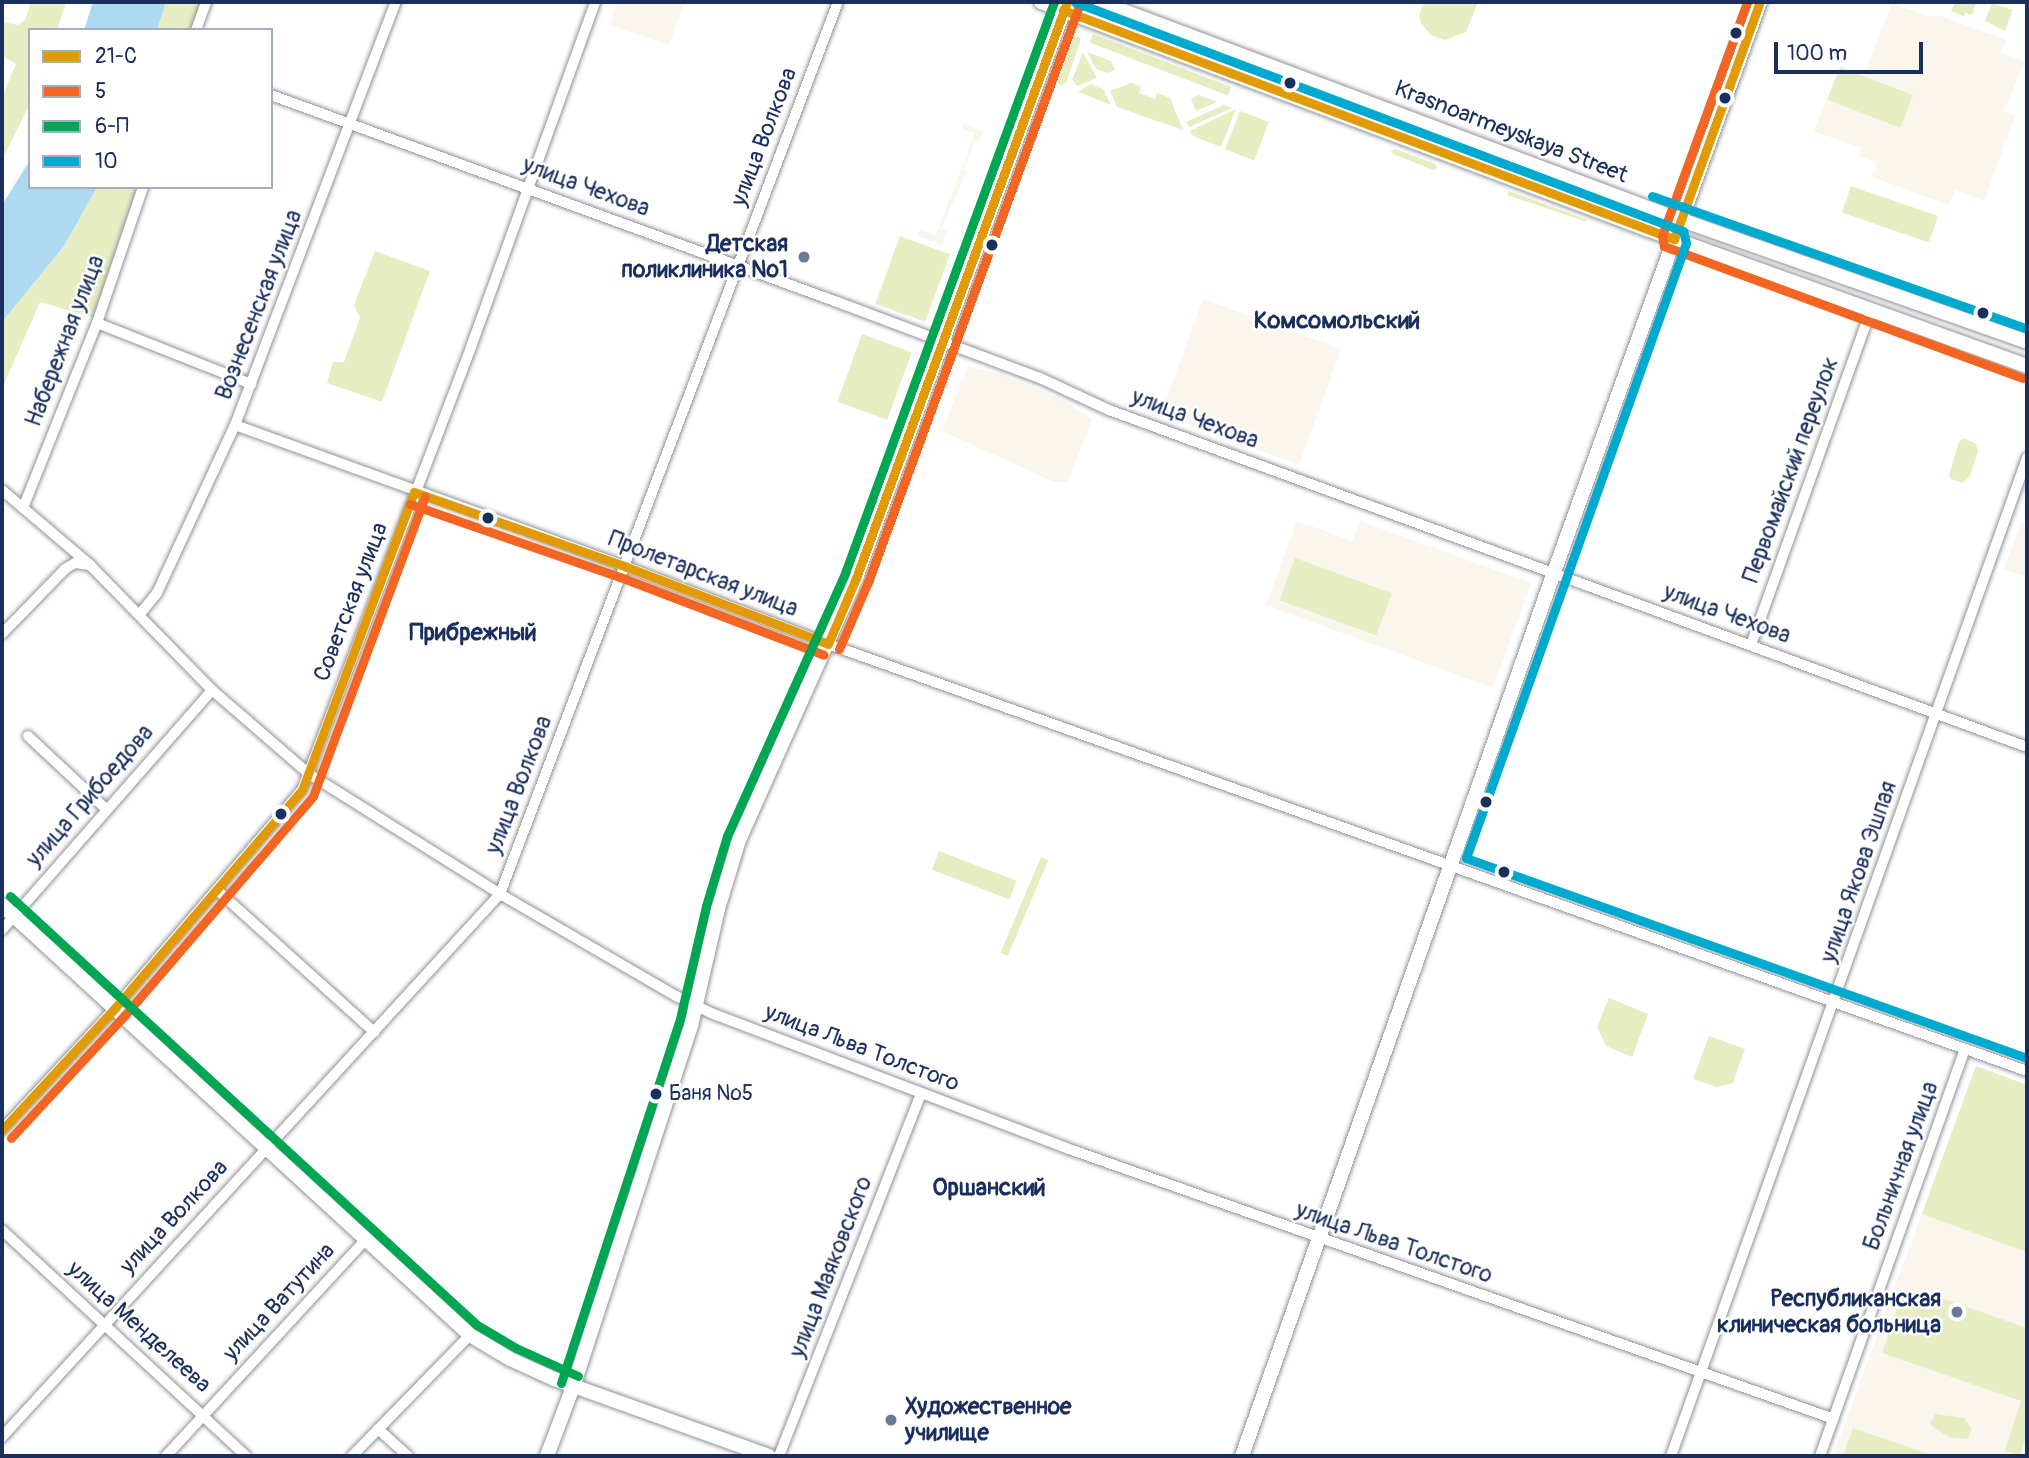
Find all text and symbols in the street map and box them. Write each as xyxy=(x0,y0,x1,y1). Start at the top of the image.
unlabelled marker xyxy=(1729,26,1743,40)
legend xyxy=(28,28,273,189)
scale bar xyxy=(1777,28,1926,72)
text: 100 m xyxy=(1787,40,1847,67)
text: 21-С xyxy=(95,43,137,70)
street label: улица Волкова xyxy=(725,64,803,210)
street label: Krasnoarmeyskaya Street xyxy=(1390,75,1632,189)
unlabelled marker xyxy=(1283,76,1297,90)
text: 5 xyxy=(95,78,106,105)
unlabelled marker xyxy=(1718,91,1732,105)
text: 6-П xyxy=(95,113,129,140)
text: 10 xyxy=(95,148,118,175)
street label: улица Чехова xyxy=(519,151,653,223)
street label: Вознесенская улица xyxy=(210,206,308,404)
place label: Детская поликлиника №1 xyxy=(621,230,788,284)
unlabelled marker xyxy=(985,238,999,252)
marker: Детская поликлиника №1 xyxy=(794,247,814,267)
street label: Набережная улица xyxy=(20,251,110,431)
unlabelled marker xyxy=(1976,306,1990,320)
district label: Комсомольский xyxy=(1254,307,1420,335)
street label: Первомайский переулок xyxy=(1737,354,1845,586)
street label: улица Чехова xyxy=(1128,383,1262,455)
unlabelled marker xyxy=(481,511,495,525)
street label: Советская улица xyxy=(308,519,394,685)
street label: Пролетарская улица xyxy=(604,525,802,623)
street label: улица Чехова xyxy=(1660,578,1794,650)
district label: Прибрежный xyxy=(409,619,537,647)
street label: улица Волкова xyxy=(480,712,558,858)
street label: улица Грибоедова xyxy=(21,719,159,873)
street label: улица Якова Эшпая xyxy=(1815,778,1903,966)
unlabelled marker xyxy=(1479,795,1493,809)
unlabelled marker xyxy=(274,807,288,821)
unlabelled marker xyxy=(1497,865,1511,879)
street label: улица Льва Толстого xyxy=(761,998,963,1098)
street label: Больничная улица xyxy=(1858,1078,1944,1254)
place label: Баня №5 xyxy=(669,1081,753,1107)
marker: Баня №5 xyxy=(649,1087,663,1101)
street label: улица Волкова xyxy=(114,1154,234,1280)
street label: улица Маяковского xyxy=(784,1172,878,1362)
district label: Оршанский xyxy=(932,1174,1046,1202)
street label: улица Льва Толстого xyxy=(1292,1196,1496,1290)
street label: улица Ватутина xyxy=(217,1237,341,1367)
street label: улица Менделеева xyxy=(62,1255,216,1399)
place label: Республиканская клиническая больница xyxy=(1717,1285,1941,1339)
marker: Республиканская клиническая больница xyxy=(1947,1302,1967,1322)
place label: Художественное училище xyxy=(905,1393,1071,1447)
marker: Художественное училище xyxy=(883,1412,899,1428)

